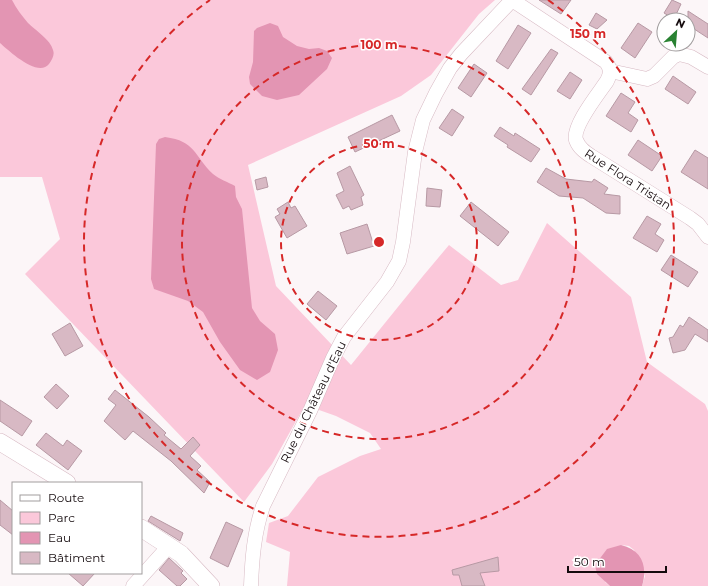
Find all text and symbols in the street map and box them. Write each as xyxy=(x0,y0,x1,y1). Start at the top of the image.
north arrow xyxy=(656,12,696,52)
text: N xyxy=(673,15,687,31)
text: 150 m xyxy=(570,26,606,41)
text: 100 m xyxy=(361,37,397,52)
text: 50 m xyxy=(363,136,395,151)
street label: Rue Flora Tristan xyxy=(582,145,674,213)
centre of rings xyxy=(372,235,386,249)
street label: Rue du Château d'Eau xyxy=(277,339,349,465)
legend xyxy=(12,482,142,574)
text: Route xyxy=(48,490,84,505)
text: Parc xyxy=(48,510,75,525)
text: Eau xyxy=(48,530,71,545)
scale bar xyxy=(568,548,666,574)
text: Bâtiment xyxy=(48,550,105,565)
text: 50 m xyxy=(574,554,605,569)

